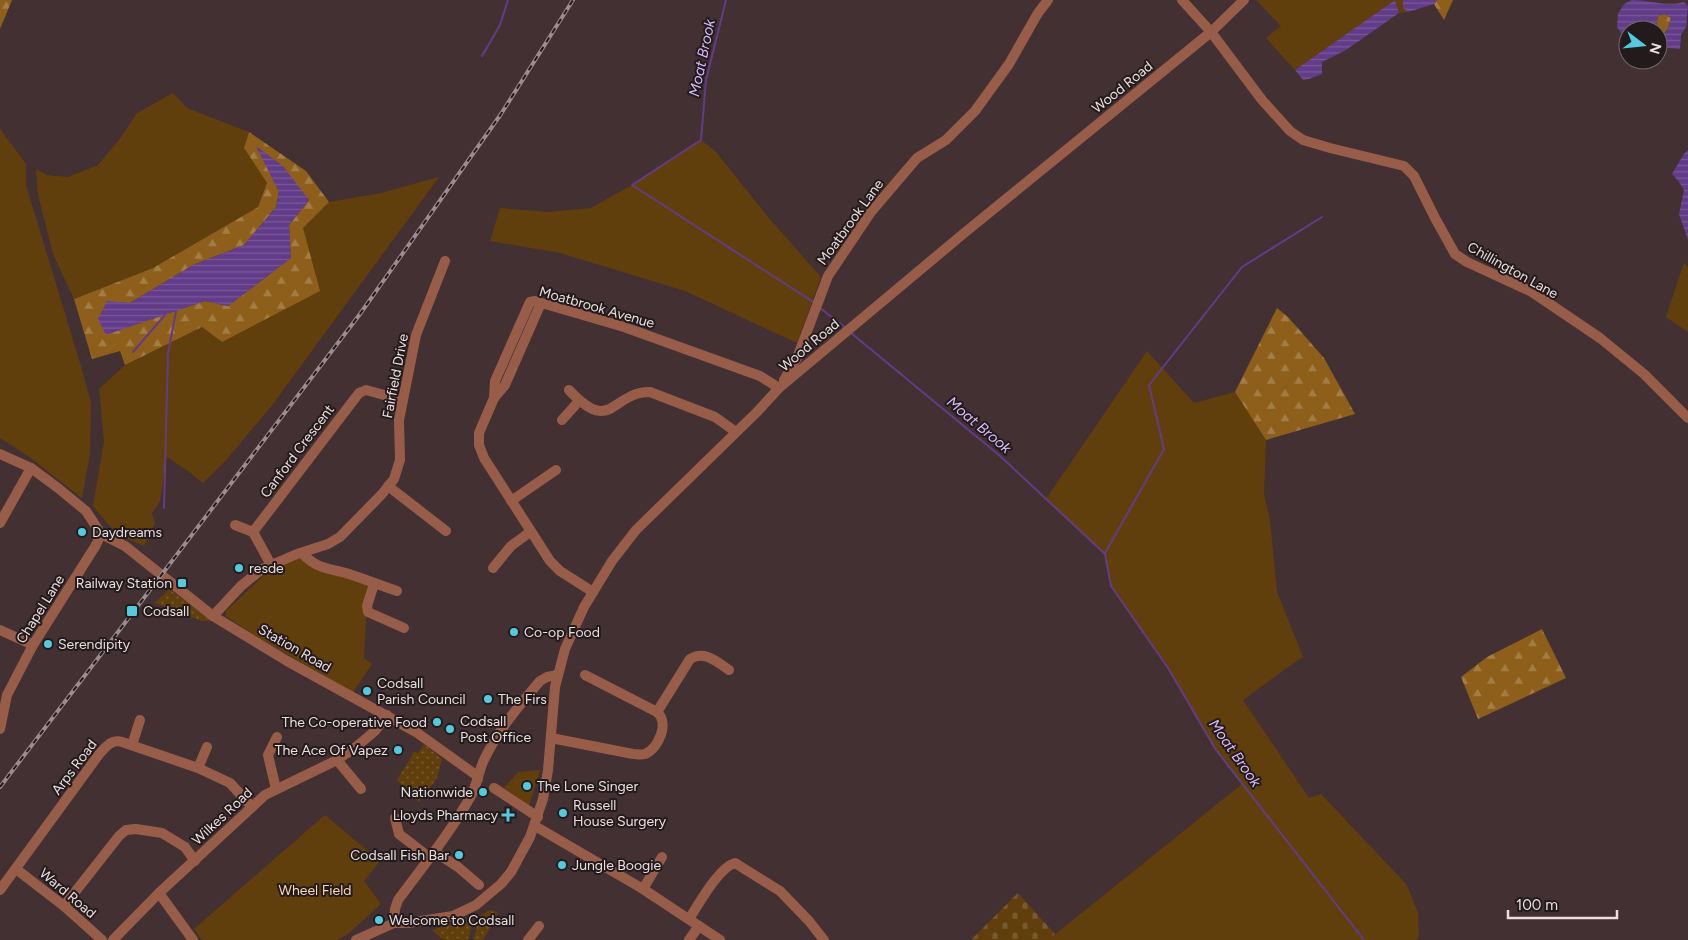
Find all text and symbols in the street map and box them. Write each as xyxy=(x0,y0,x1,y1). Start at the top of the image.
water label: Moat Brook xyxy=(685,17,719,98)
north arrow xyxy=(1618,20,1668,70)
text: N xyxy=(1645,41,1665,56)
street label: Wood Road xyxy=(1089,58,1156,117)
street label: Moatbrook Lane xyxy=(814,176,887,268)
street label: Chillington Lane xyxy=(1464,238,1561,303)
street label: Moatbrook Avenue xyxy=(537,283,657,332)
street label: Wood Road xyxy=(776,315,843,375)
street label: Fairfield Drive xyxy=(379,332,412,420)
water label: Moat Brook xyxy=(943,393,1015,458)
street label: Canford Crescent xyxy=(257,401,338,501)
place label: Daydreams xyxy=(92,524,162,541)
marker: Daydreams xyxy=(76,526,88,538)
place label: resde xyxy=(249,560,284,577)
marker: resde xyxy=(233,562,245,574)
street label: Chapel Lane xyxy=(13,572,68,647)
place label: Railway Station xyxy=(76,575,172,592)
marker: Railway Station xyxy=(176,577,188,589)
place label: Codsall xyxy=(143,603,189,620)
marker: Codsall xyxy=(125,604,139,618)
street label: Station Road xyxy=(255,621,334,676)
place label: Co-op Food xyxy=(524,624,600,641)
marker: Co-op Food xyxy=(508,626,520,638)
place label: Serendipity xyxy=(58,636,131,653)
marker: Serendipity xyxy=(42,638,54,650)
place label: Codsall Parish Council xyxy=(377,675,466,708)
marker: Codsall Parish Council xyxy=(361,685,373,697)
place label: The Firs xyxy=(498,691,547,708)
marker: The Firs xyxy=(482,693,494,705)
place label: Codsall Post Office xyxy=(460,713,531,746)
place label: The Co-operative Food xyxy=(282,714,427,731)
marker: The Co-operative Food xyxy=(431,716,443,728)
water label: Moat Brook xyxy=(1205,716,1265,791)
marker: Codsall Post Office xyxy=(444,723,456,735)
street label: Arps Road xyxy=(48,736,101,798)
place label: The Ace Of Vapez xyxy=(275,742,388,759)
marker: The Ace Of Vapez xyxy=(392,744,404,756)
place label: The Lone Singer xyxy=(537,778,638,795)
marker: The Lone Singer xyxy=(521,780,533,792)
street label: Wilkes Road xyxy=(189,784,256,849)
place label: Nationwide xyxy=(401,784,473,801)
marker: Nationwide xyxy=(477,786,489,798)
place label: Russell House Surgery xyxy=(573,797,667,830)
place label: Lloyds Pharmacy xyxy=(393,807,499,824)
marker: Russell House Surgery xyxy=(557,807,569,819)
marker: Lloyds Pharmacy xyxy=(502,809,514,821)
place label: Codsall Fish Bar xyxy=(350,847,449,864)
marker: Codsall Fish Bar xyxy=(453,849,465,861)
place label: Jungle Boogie xyxy=(572,857,661,874)
marker: Jungle Boogie xyxy=(556,859,568,871)
street label: Ward Road xyxy=(36,865,99,922)
park label: Wheel Field xyxy=(279,882,351,899)
scale bar xyxy=(1508,888,1617,920)
text: 100 m xyxy=(1516,896,1558,914)
place label: Welcome to Codsall xyxy=(389,912,514,929)
marker: Welcome to Codsall xyxy=(373,914,385,926)

